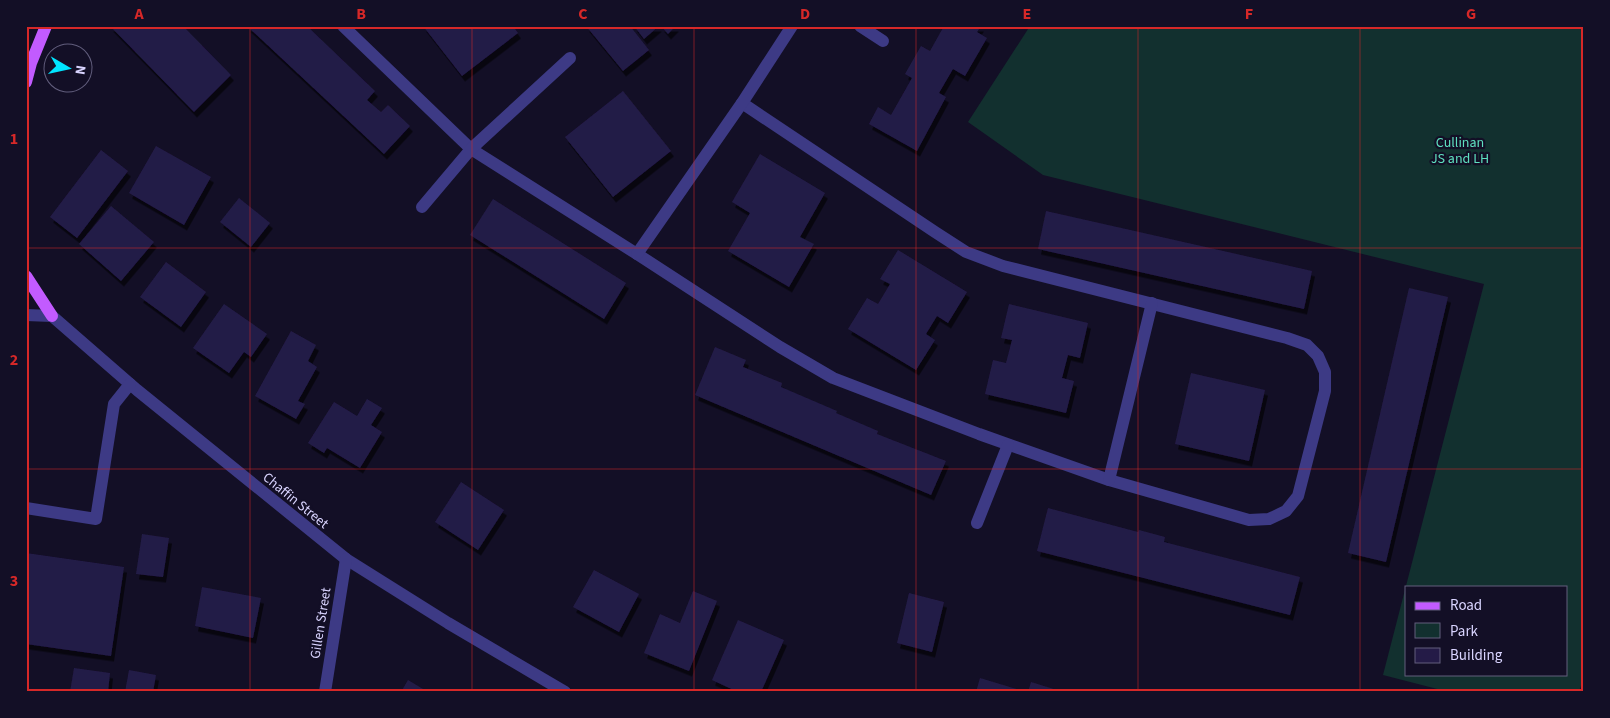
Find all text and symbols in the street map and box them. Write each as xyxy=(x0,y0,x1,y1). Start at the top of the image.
text: A xyxy=(133,3,144,25)
text: B xyxy=(356,3,366,25)
text: C xyxy=(578,3,588,25)
text: D xyxy=(800,3,810,25)
text: E xyxy=(1023,3,1031,25)
text: F xyxy=(1245,3,1253,25)
text: G xyxy=(1466,3,1476,25)
north arrow xyxy=(42,42,92,92)
text: N xyxy=(69,64,90,76)
text: 1 xyxy=(10,128,18,150)
park label: Cullinan JS and LH xyxy=(1431,133,1489,169)
text: 2 xyxy=(10,349,18,371)
street label: Chaffin Street xyxy=(258,468,333,534)
text: 3 xyxy=(10,570,18,592)
street label: Gillen Street xyxy=(306,586,337,660)
legend xyxy=(1405,586,1568,676)
text: Road xyxy=(1450,595,1482,616)
text: Park xyxy=(1450,621,1479,642)
text: Building xyxy=(1450,645,1503,666)

